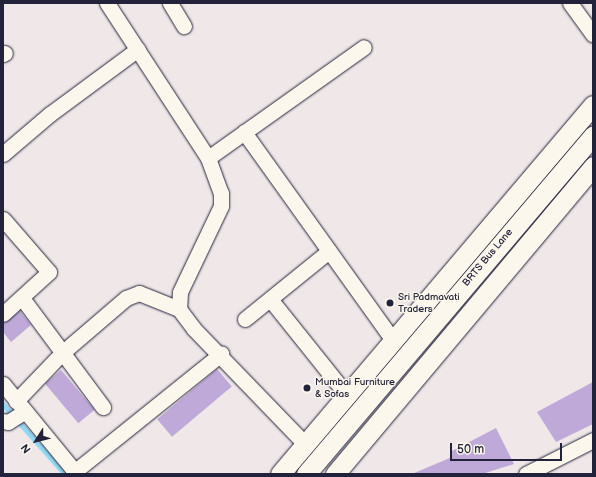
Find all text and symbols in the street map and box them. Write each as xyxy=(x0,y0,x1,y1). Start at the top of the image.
street label: BRTS Bus Lane xyxy=(460,227,516,289)
place label: Sri Padmavati Traders xyxy=(398,291,460,314)
marker: Sri Padmavati Traders xyxy=(385,298,395,308)
place label: Mumbai Furniture & Sofas xyxy=(315,376,395,400)
marker: Mumbai Furniture & Sofas xyxy=(302,383,312,393)
north arrow xyxy=(16,421,56,461)
scale bar xyxy=(452,435,564,461)
text: N xyxy=(18,441,34,456)
text: 50 m xyxy=(457,442,484,457)

